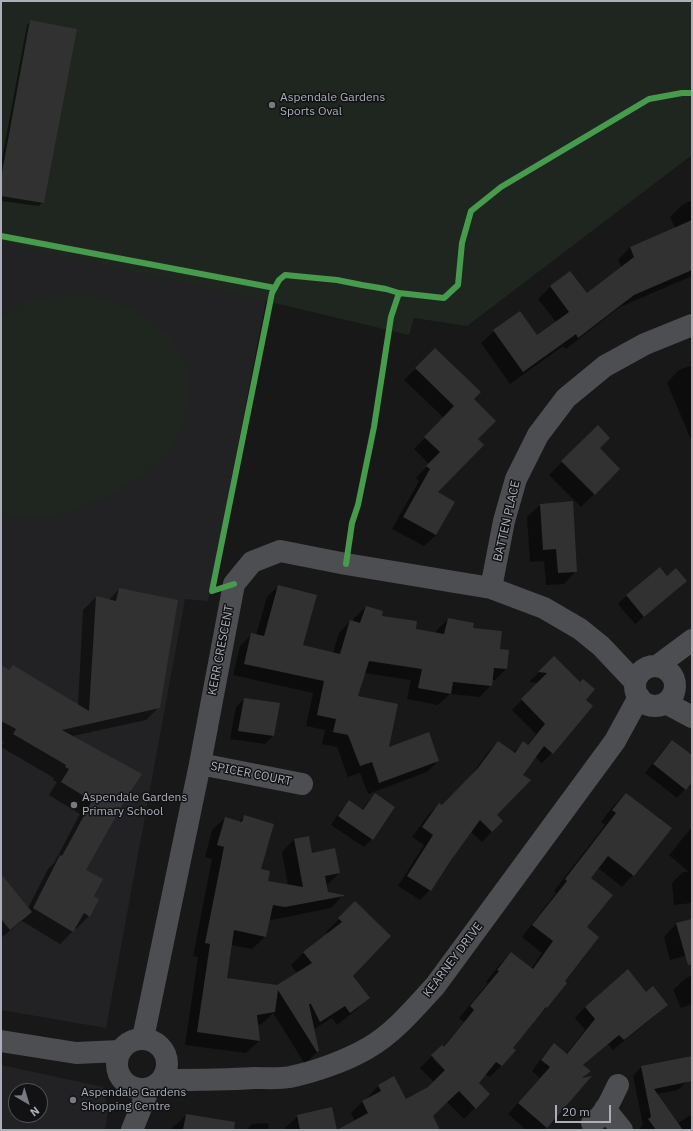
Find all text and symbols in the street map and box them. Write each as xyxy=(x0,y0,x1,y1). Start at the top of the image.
place label: Aspendale Gardens Sports Oval xyxy=(280,91,385,119)
marker: Aspendale Gardens Sports Oval xyxy=(267,100,277,110)
street label: BATTEN PLACE xyxy=(491,479,523,563)
street label: KERR CRESCENT xyxy=(205,604,237,696)
street label: SPICER COURT xyxy=(209,759,293,789)
place label: Aspendale Gardens Primary School xyxy=(82,791,187,819)
marker: Aspendale Gardens Primary School xyxy=(69,800,79,810)
street label: KEARNEY DRIVE xyxy=(420,920,486,1000)
north arrow xyxy=(8,1083,48,1123)
place label: Aspendale Gardens Shopping Centre xyxy=(81,1086,186,1114)
marker: Aspendale Gardens Shopping Centre xyxy=(68,1095,78,1105)
scale bar xyxy=(557,1097,613,1123)
text: N xyxy=(27,1104,42,1120)
text: 20 m xyxy=(562,1104,590,1119)

